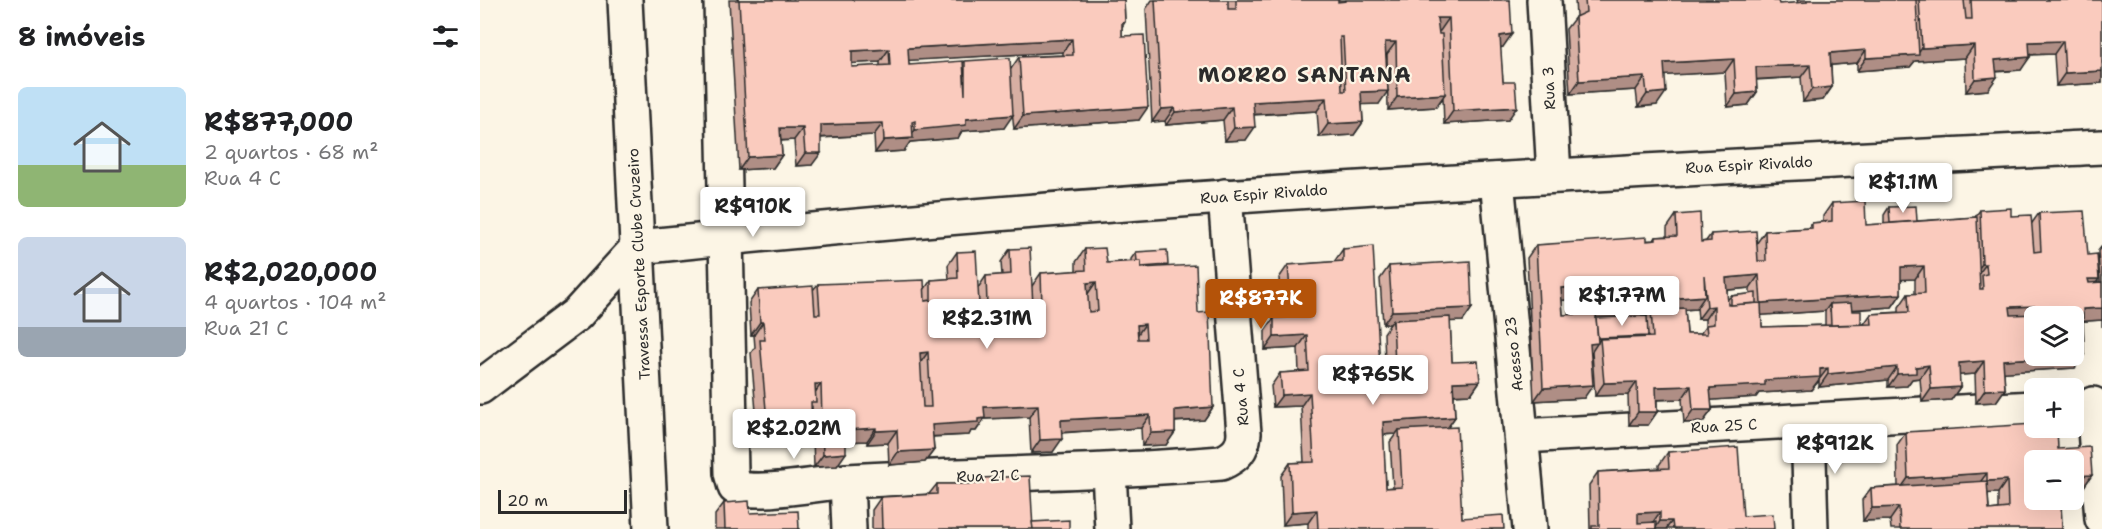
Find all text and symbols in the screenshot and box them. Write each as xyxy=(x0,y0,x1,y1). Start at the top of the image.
text: 8 imóveis xyxy=(18,19,145,54)
icon: filters xyxy=(429,20,462,53)
district label: MORRO SANTANA xyxy=(1198,61,1412,89)
street label: Rua 3 xyxy=(1538,66,1560,110)
text: R$877,000 xyxy=(204,104,353,139)
icon: home xyxy=(66,111,138,183)
text: 2 quartos · 68 m² xyxy=(204,139,378,165)
street label: Travessa Esporte Clube Cruzeiro xyxy=(623,148,655,380)
street label: Rua Espir Rivaldo xyxy=(1685,152,1813,178)
pin: R$1.1M xyxy=(1854,163,1952,214)
text: Rua 4 C xyxy=(204,165,281,191)
text: R$1.1M xyxy=(1868,169,1938,195)
street label: Rua Espir Rivaldo xyxy=(1200,180,1328,208)
pin: R$910K xyxy=(704,187,802,238)
text: R$910K xyxy=(714,193,792,219)
text: R$2,020,000 xyxy=(204,254,377,289)
icon: home xyxy=(66,261,138,333)
pin: R$1.77M xyxy=(1567,276,1677,327)
pin: R$877K xyxy=(1212,279,1310,330)
text: R$1.77M xyxy=(1578,282,1666,308)
text: R$877K xyxy=(1219,285,1303,311)
text: 4 quartos · 104 m² xyxy=(204,289,386,315)
pin: R$2.31M xyxy=(932,299,1042,350)
text: R$2.31M xyxy=(942,305,1032,331)
map controls xyxy=(2024,306,2084,510)
button: layers xyxy=(2024,306,2084,366)
text: Rua 21 C xyxy=(204,315,288,341)
street label: Acesso 23 xyxy=(1500,316,1528,392)
pin: R$765K xyxy=(1324,355,1422,406)
text: R$765K xyxy=(1332,361,1414,387)
street label: Rua 4 C xyxy=(1229,367,1253,427)
button: + xyxy=(2024,378,2084,438)
pin: R$2.02M xyxy=(739,409,849,460)
street label: Rua 25 C xyxy=(1690,414,1758,438)
text: R$2.02M xyxy=(747,415,841,441)
pin: R$912K xyxy=(1786,424,1884,475)
text: R$912K xyxy=(1796,430,1874,456)
button: − xyxy=(2024,450,2084,510)
street label: Rua 21 C xyxy=(956,465,1020,487)
scale bar xyxy=(498,487,627,514)
text: 20 m xyxy=(507,490,548,511)

